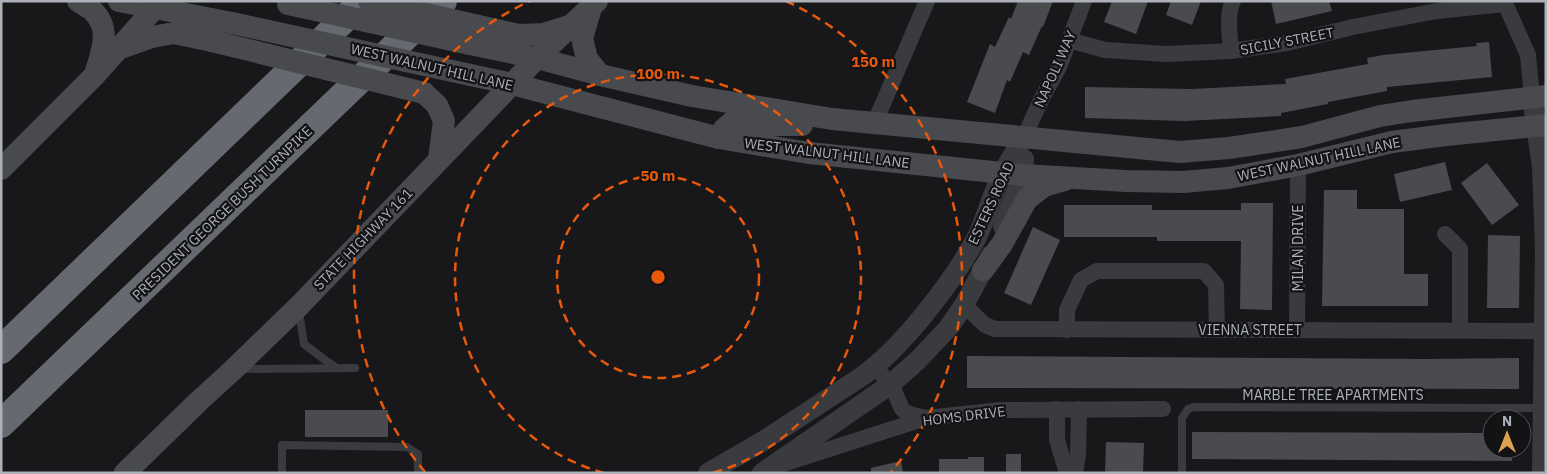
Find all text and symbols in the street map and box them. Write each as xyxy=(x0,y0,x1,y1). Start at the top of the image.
street label: SICILY STREET xyxy=(1239,23,1335,59)
street label: NAPOLI WAY xyxy=(1030,27,1080,110)
street label: WEST WALNUT HILL LANE xyxy=(349,40,515,94)
text: 150 m xyxy=(851,52,895,71)
text: 100 m xyxy=(636,64,680,83)
street label: PRESIDENT GEORGE BUSH TURNPIKE xyxy=(128,122,316,304)
street label: WEST WALNUT HILL LANE xyxy=(1236,133,1402,185)
street label: WEST WALNUT HILL LANE xyxy=(743,134,911,172)
street label: ESTERS ROAD xyxy=(964,159,1018,247)
text: 50 m xyxy=(641,166,675,185)
street label: STATE HIGHWAY 161 xyxy=(310,184,416,294)
street label: MILAN DRIVE xyxy=(1289,204,1307,292)
centre of rings xyxy=(649,268,667,286)
street label: VIENNA STREET xyxy=(1198,321,1302,339)
street label: MARBLE TREE APARTMENTS xyxy=(1242,386,1424,404)
street label: HOMS DRIVE xyxy=(922,402,1006,430)
north arrow xyxy=(1482,409,1532,459)
text: N xyxy=(1502,412,1512,430)

